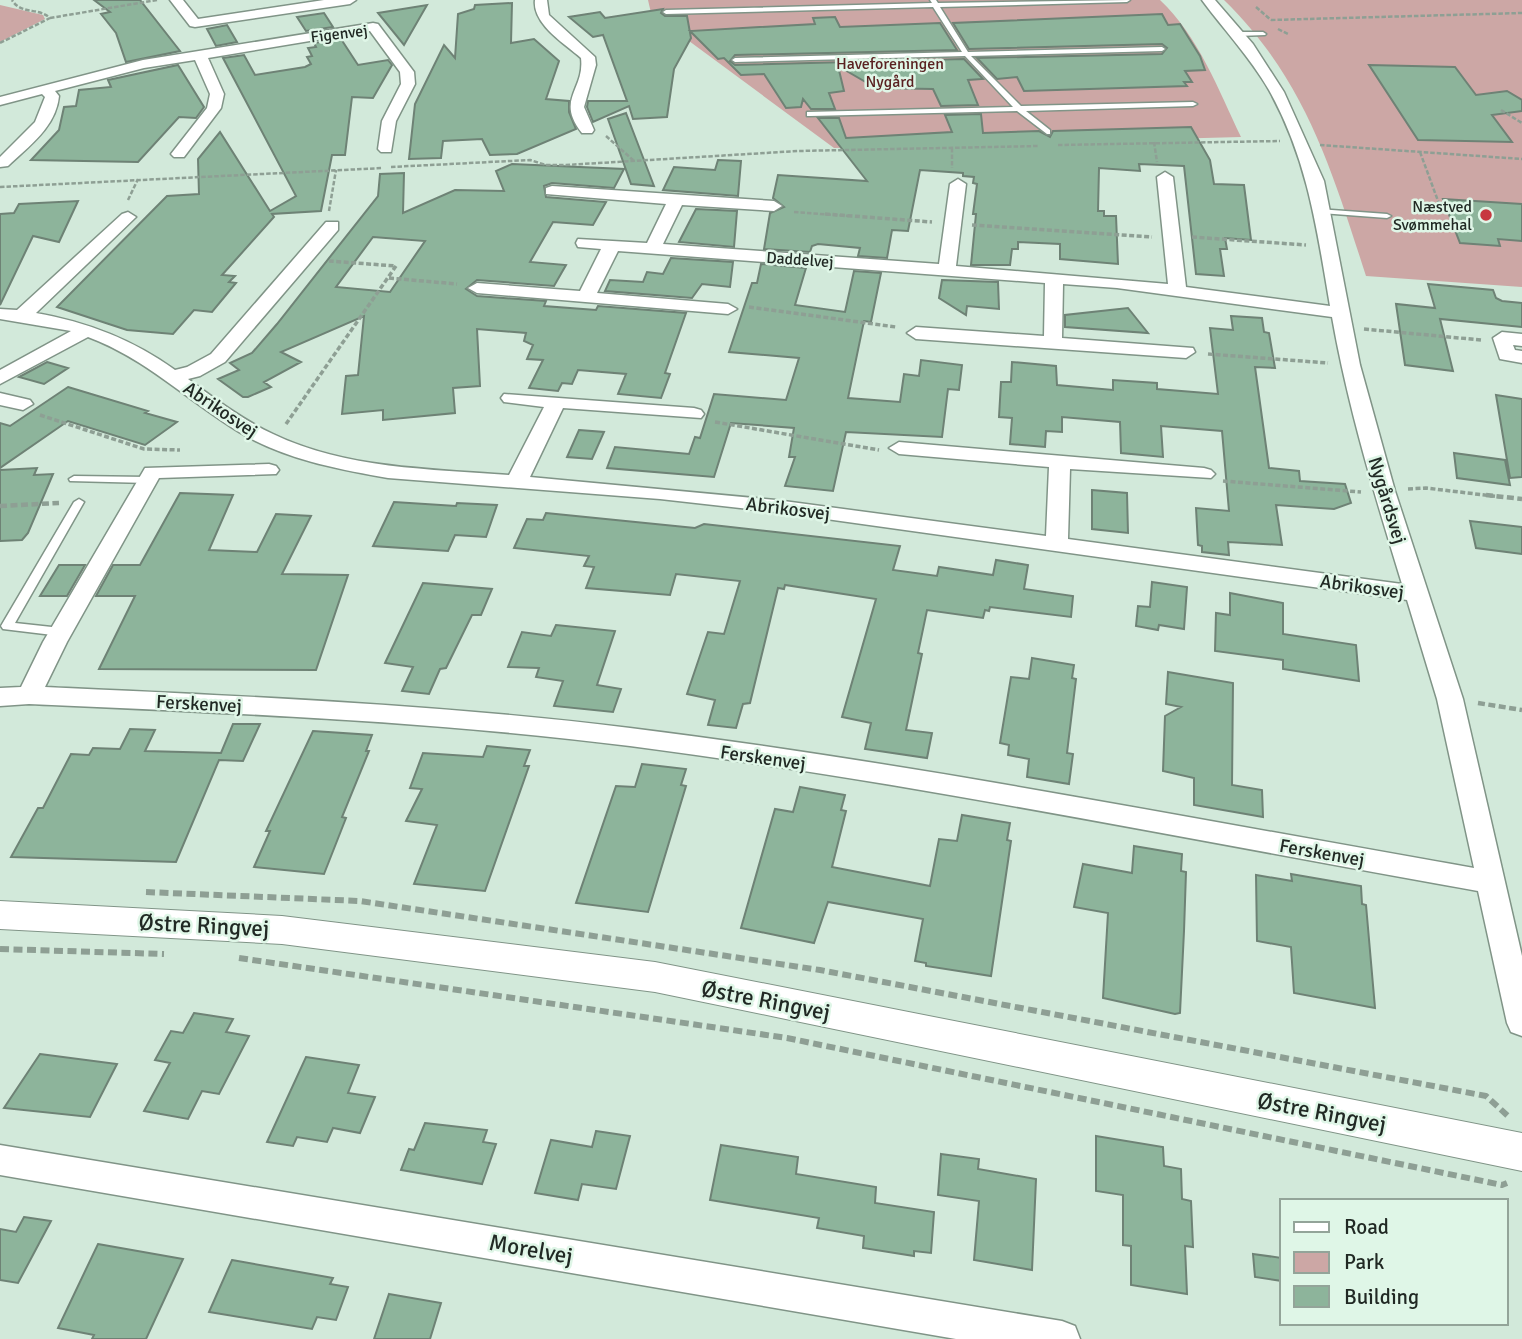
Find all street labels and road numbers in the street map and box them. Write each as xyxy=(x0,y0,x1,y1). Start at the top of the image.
street label: Figenvej xyxy=(310,21,369,47)
street label: Daddelvej xyxy=(766,248,834,272)
street label: Abrikosvej xyxy=(179,376,262,443)
street label: Nygårdsvej xyxy=(1362,454,1412,547)
street label: Abrikosvej xyxy=(744,492,831,526)
street label: Abrikosvej xyxy=(1318,569,1405,605)
street label: Ferskenvej xyxy=(155,690,243,718)
street label: Ferskenvej xyxy=(719,740,807,776)
street label: Ferskenvej xyxy=(1277,834,1366,872)
street label: Østre Ringvej xyxy=(138,908,270,943)
street label: Østre Ringvej xyxy=(699,974,833,1027)
street label: Østre Ringvej xyxy=(1255,1086,1389,1139)
street label: Morelvej xyxy=(487,1228,575,1271)

